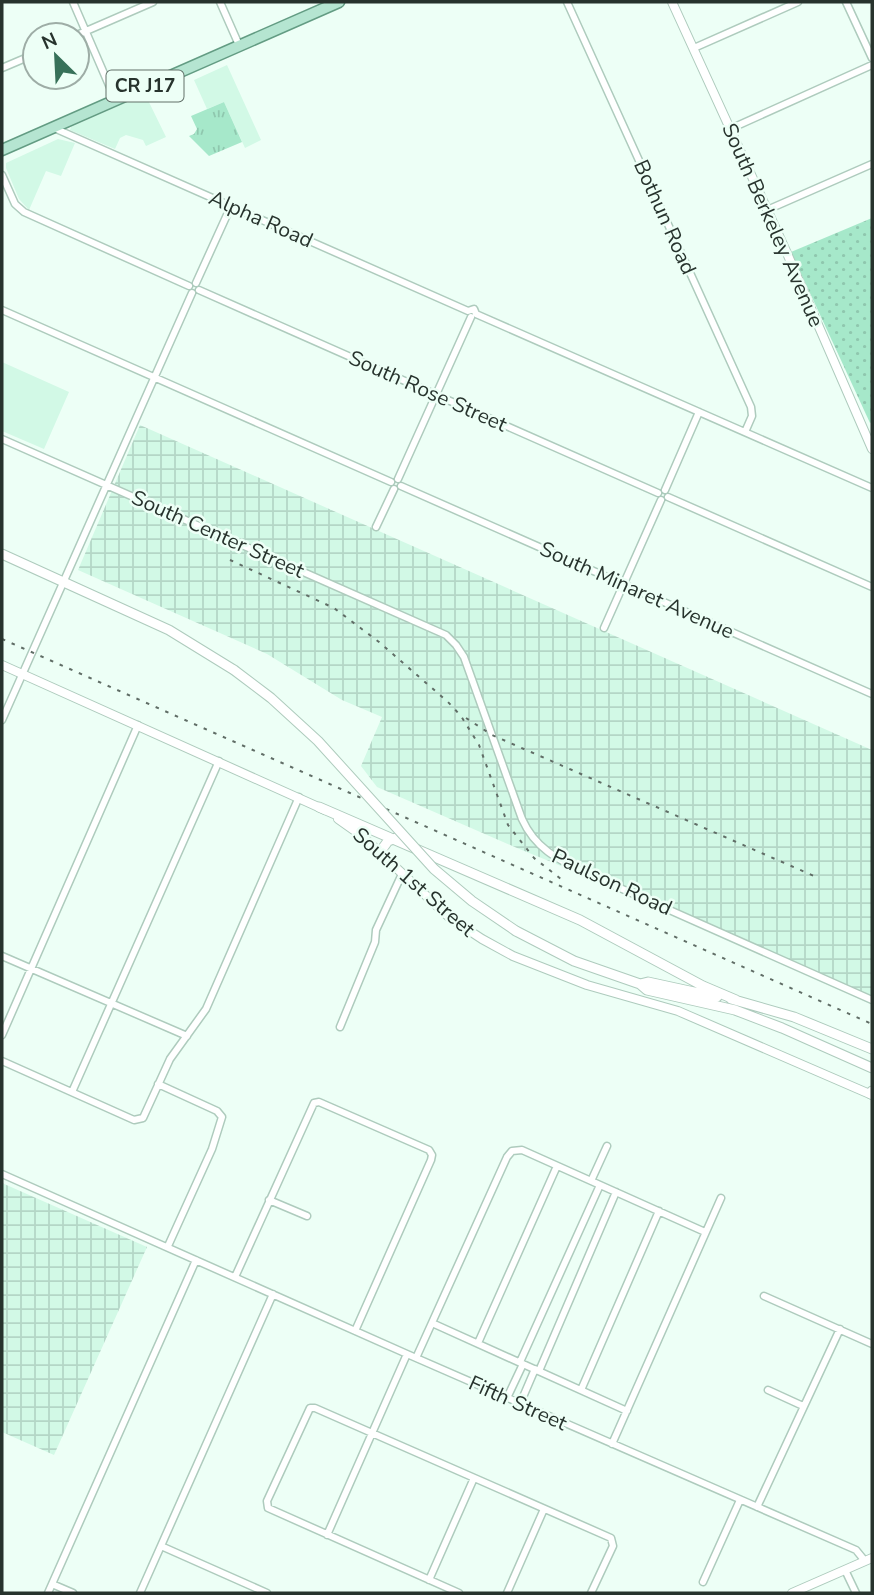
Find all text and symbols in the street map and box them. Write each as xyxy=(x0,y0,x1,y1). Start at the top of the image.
north arrow xyxy=(21,21,91,91)
text: N xyxy=(38,27,61,56)
road number: CR J17 xyxy=(106,71,184,102)
street label: South Berkeley Avenue xyxy=(715,119,831,331)
street label: Bothun Road xyxy=(627,155,703,279)
street label: Alpha Road xyxy=(205,184,317,254)
street label: South Rose Street xyxy=(344,344,512,439)
street label: South Center Street xyxy=(127,483,309,585)
street label: South Minaret Avenue xyxy=(536,535,738,645)
street label: South 1st Street xyxy=(347,821,482,943)
street label: Paulson Road xyxy=(547,842,677,922)
street label: Fifth Street xyxy=(464,1369,572,1437)

